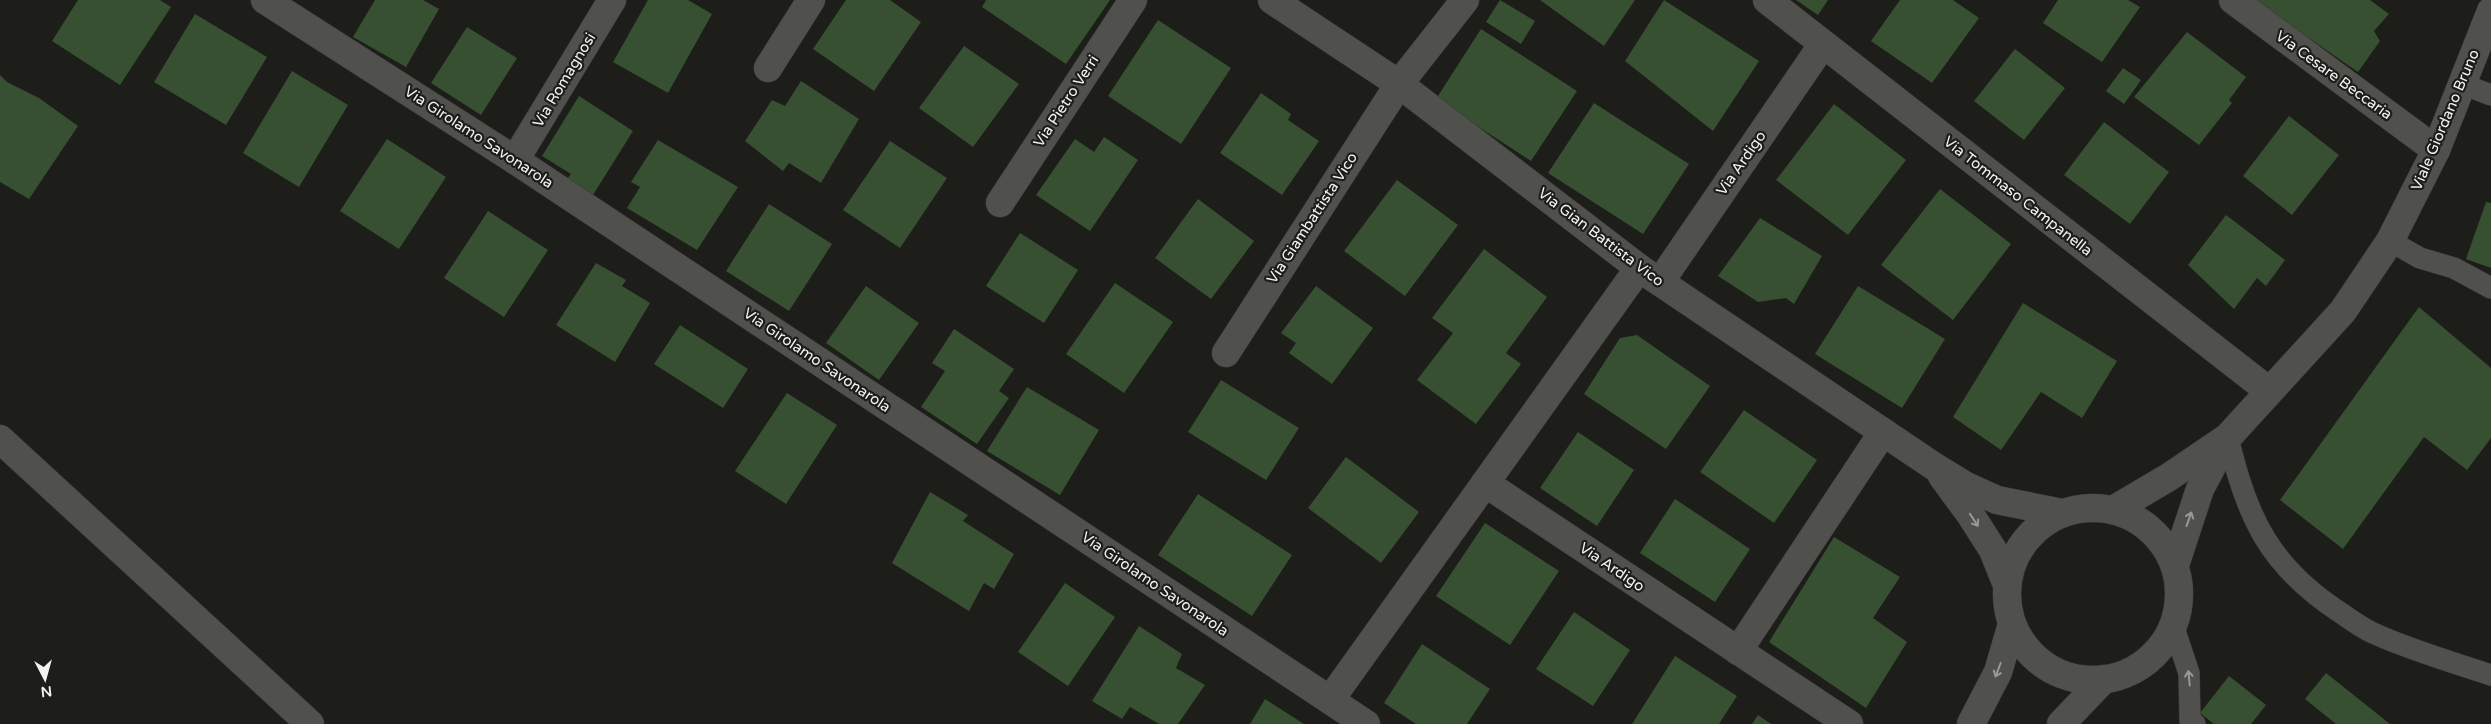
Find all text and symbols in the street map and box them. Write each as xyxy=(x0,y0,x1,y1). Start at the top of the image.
street label: Via Cesare Beccaria xyxy=(2272,27,2396,123)
street label: Via Romagnosi xyxy=(529,30,599,130)
street label: Viale Giordano Bruno xyxy=(2407,47,2483,193)
street label: Via Pietro Verri xyxy=(1030,52,1102,150)
street label: Via Girolamo Savonarola xyxy=(401,82,557,192)
street label: Via Ardigo xyxy=(1712,127,1770,199)
street label: Via Tommaso Campanella xyxy=(1940,132,2096,260)
street label: Via Giambattista Vico xyxy=(1263,149,1361,287)
street label: Via Gian Battista Vico xyxy=(1534,184,1668,290)
street label: Via Girolamo Savonarola xyxy=(740,304,894,416)
one-way arrow xyxy=(2185,511,2194,527)
one-way arrow xyxy=(1970,513,1980,527)
street label: Via Girolamo Savonarola xyxy=(1078,528,1232,640)
street label: Via Ardigo xyxy=(1576,539,1648,595)
north arrow xyxy=(20,654,70,704)
one-way arrow xyxy=(1993,662,2002,677)
one-way arrow xyxy=(2184,670,2194,686)
text: N xyxy=(40,682,53,700)

